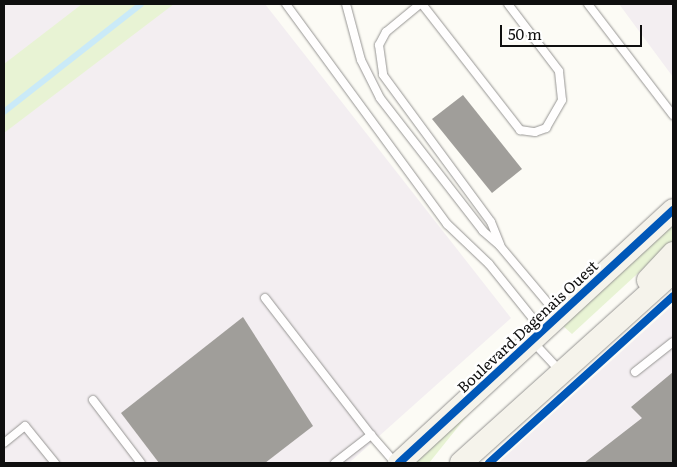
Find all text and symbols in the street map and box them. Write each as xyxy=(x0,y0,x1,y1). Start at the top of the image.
scale bar xyxy=(502,15,644,47)
text: 50 m xyxy=(508,22,542,45)
street label: Boulevard Dagenais Ouest xyxy=(453,256,601,396)

